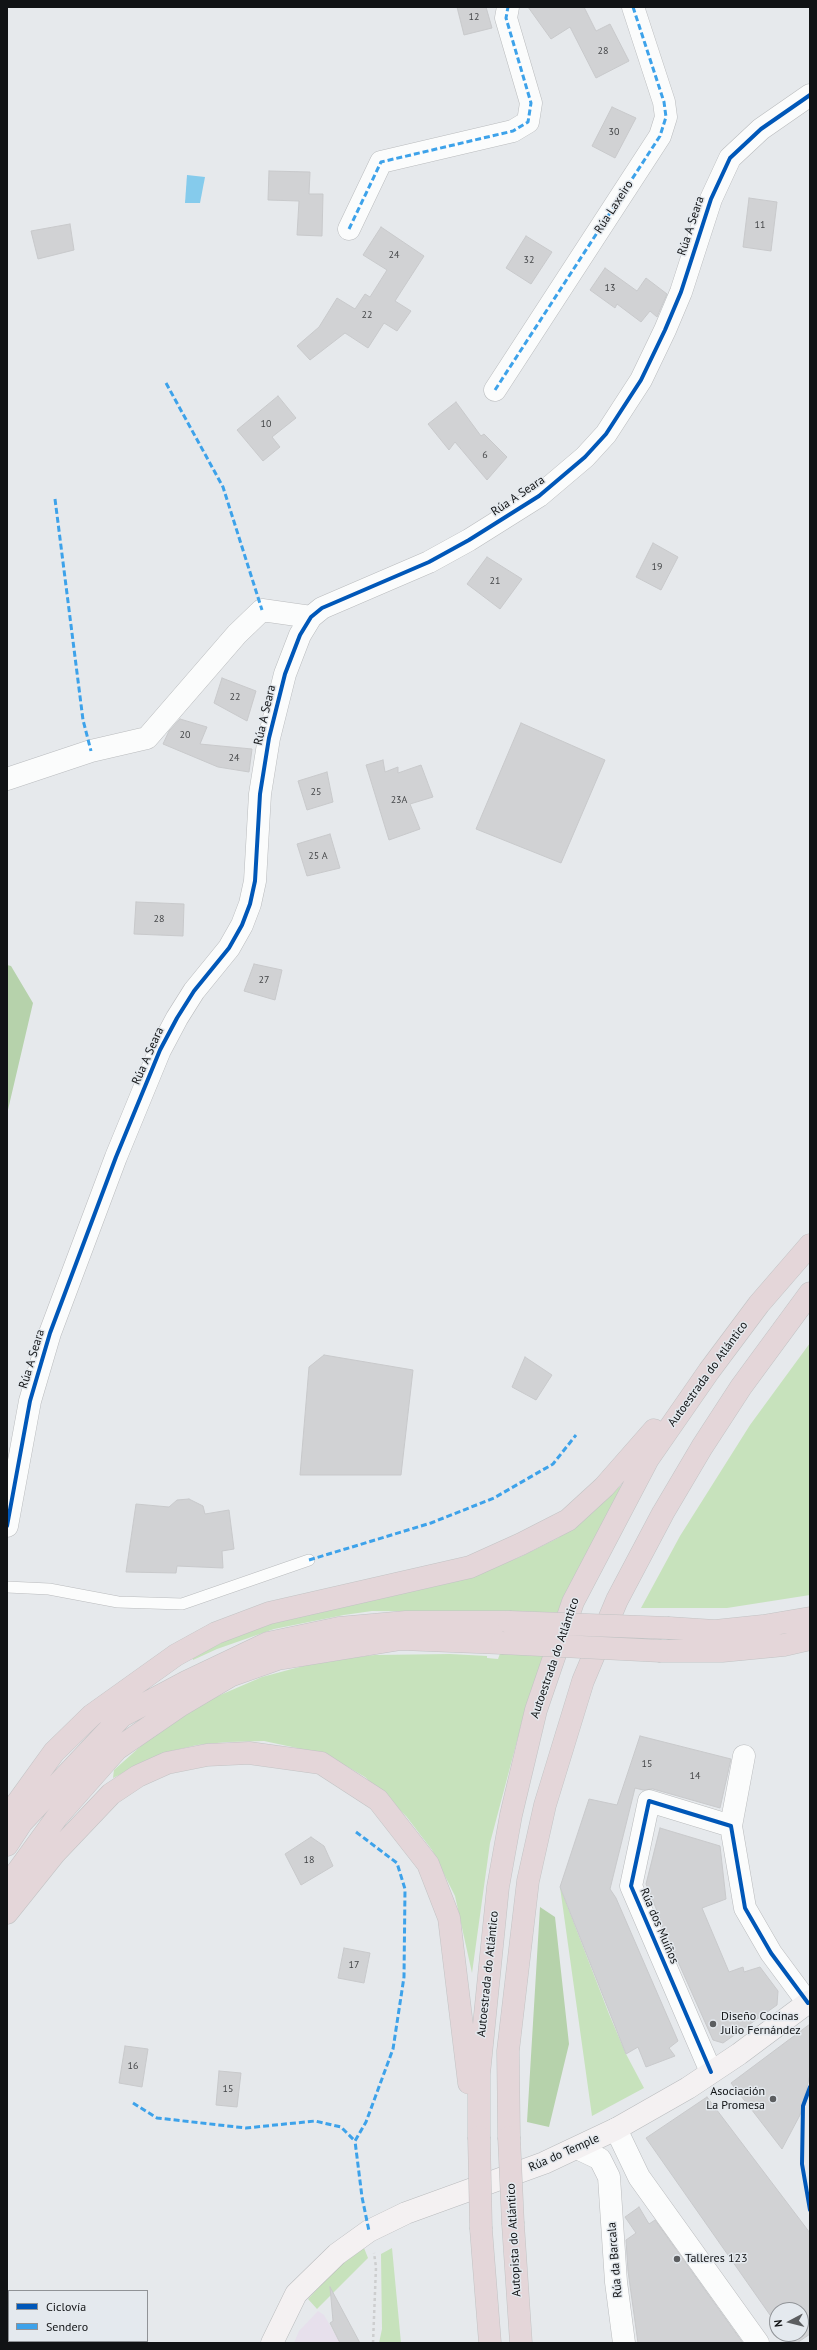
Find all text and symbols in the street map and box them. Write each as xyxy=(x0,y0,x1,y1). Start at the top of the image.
house number: 12 xyxy=(469,11,479,23)
house number: 28 xyxy=(598,45,608,57)
house number: 30 xyxy=(609,126,619,138)
street label: Rúa Laxeiro xyxy=(592,178,636,236)
street label: Rúa A Seara xyxy=(675,195,707,257)
house number: 11 xyxy=(755,219,765,231)
house number: 24 xyxy=(389,249,399,261)
house number: 32 xyxy=(524,254,534,266)
house number: 13 xyxy=(605,282,615,294)
house number: 22 xyxy=(362,309,372,321)
house number: 10 xyxy=(261,418,271,430)
house number: 6 xyxy=(482,449,488,461)
street label: Rúa A Seara xyxy=(489,473,547,519)
house number: 19 xyxy=(652,561,662,573)
house number: 21 xyxy=(490,575,500,587)
street label: Rúa A Seara xyxy=(251,684,279,746)
house number: 22 xyxy=(230,691,240,703)
house number: 20 xyxy=(180,729,190,741)
house number: 24 xyxy=(229,752,239,764)
house number: 25 xyxy=(311,786,321,798)
house number: 23A xyxy=(391,794,407,806)
house number: 25 A xyxy=(308,850,328,862)
house number: 28 xyxy=(154,913,164,925)
house number: 27 xyxy=(259,974,269,986)
street label: Rúa A Seara xyxy=(129,1025,167,1087)
street label: Autoestrada do Atlántico xyxy=(665,1319,751,1429)
street label: Rúa A Seara xyxy=(16,1328,48,1390)
street label: Autoestrada do Atlántico xyxy=(528,1596,582,1720)
house number: 15 xyxy=(642,1758,652,1770)
house number: 14 xyxy=(690,1770,700,1782)
house number: 18 xyxy=(304,1854,314,1866)
street label: Rúa dos Muíños xyxy=(637,1886,681,1966)
street label: Autoestrada do Atlántico xyxy=(474,1910,502,2038)
house number: 17 xyxy=(349,1959,359,1971)
place label: Diseño Cocinas Julio Fernández xyxy=(721,2010,801,2038)
marker: Diseño Cocinas Julio Fernández xyxy=(708,2019,718,2029)
house number: 16 xyxy=(128,2060,138,2072)
house number: 15 xyxy=(223,2083,233,2095)
place label: Asociación La Promesa xyxy=(706,2085,765,2113)
marker: Asociación La Promesa xyxy=(768,2094,778,2104)
street label: Rúa do Temple xyxy=(526,2131,602,2175)
street label: Autopista do Atlántico xyxy=(504,2183,524,2297)
street label: Rúa da Barcala xyxy=(605,2221,625,2299)
place label: Talleres 123 xyxy=(685,2252,748,2266)
marker: Talleres 123 xyxy=(672,2254,682,2264)
legend xyxy=(8,2290,148,2342)
text: Ciclovía xyxy=(46,2299,86,2314)
north arrow xyxy=(769,2302,809,2342)
text: Sendero xyxy=(46,2319,88,2334)
text: N xyxy=(771,2319,785,2328)

